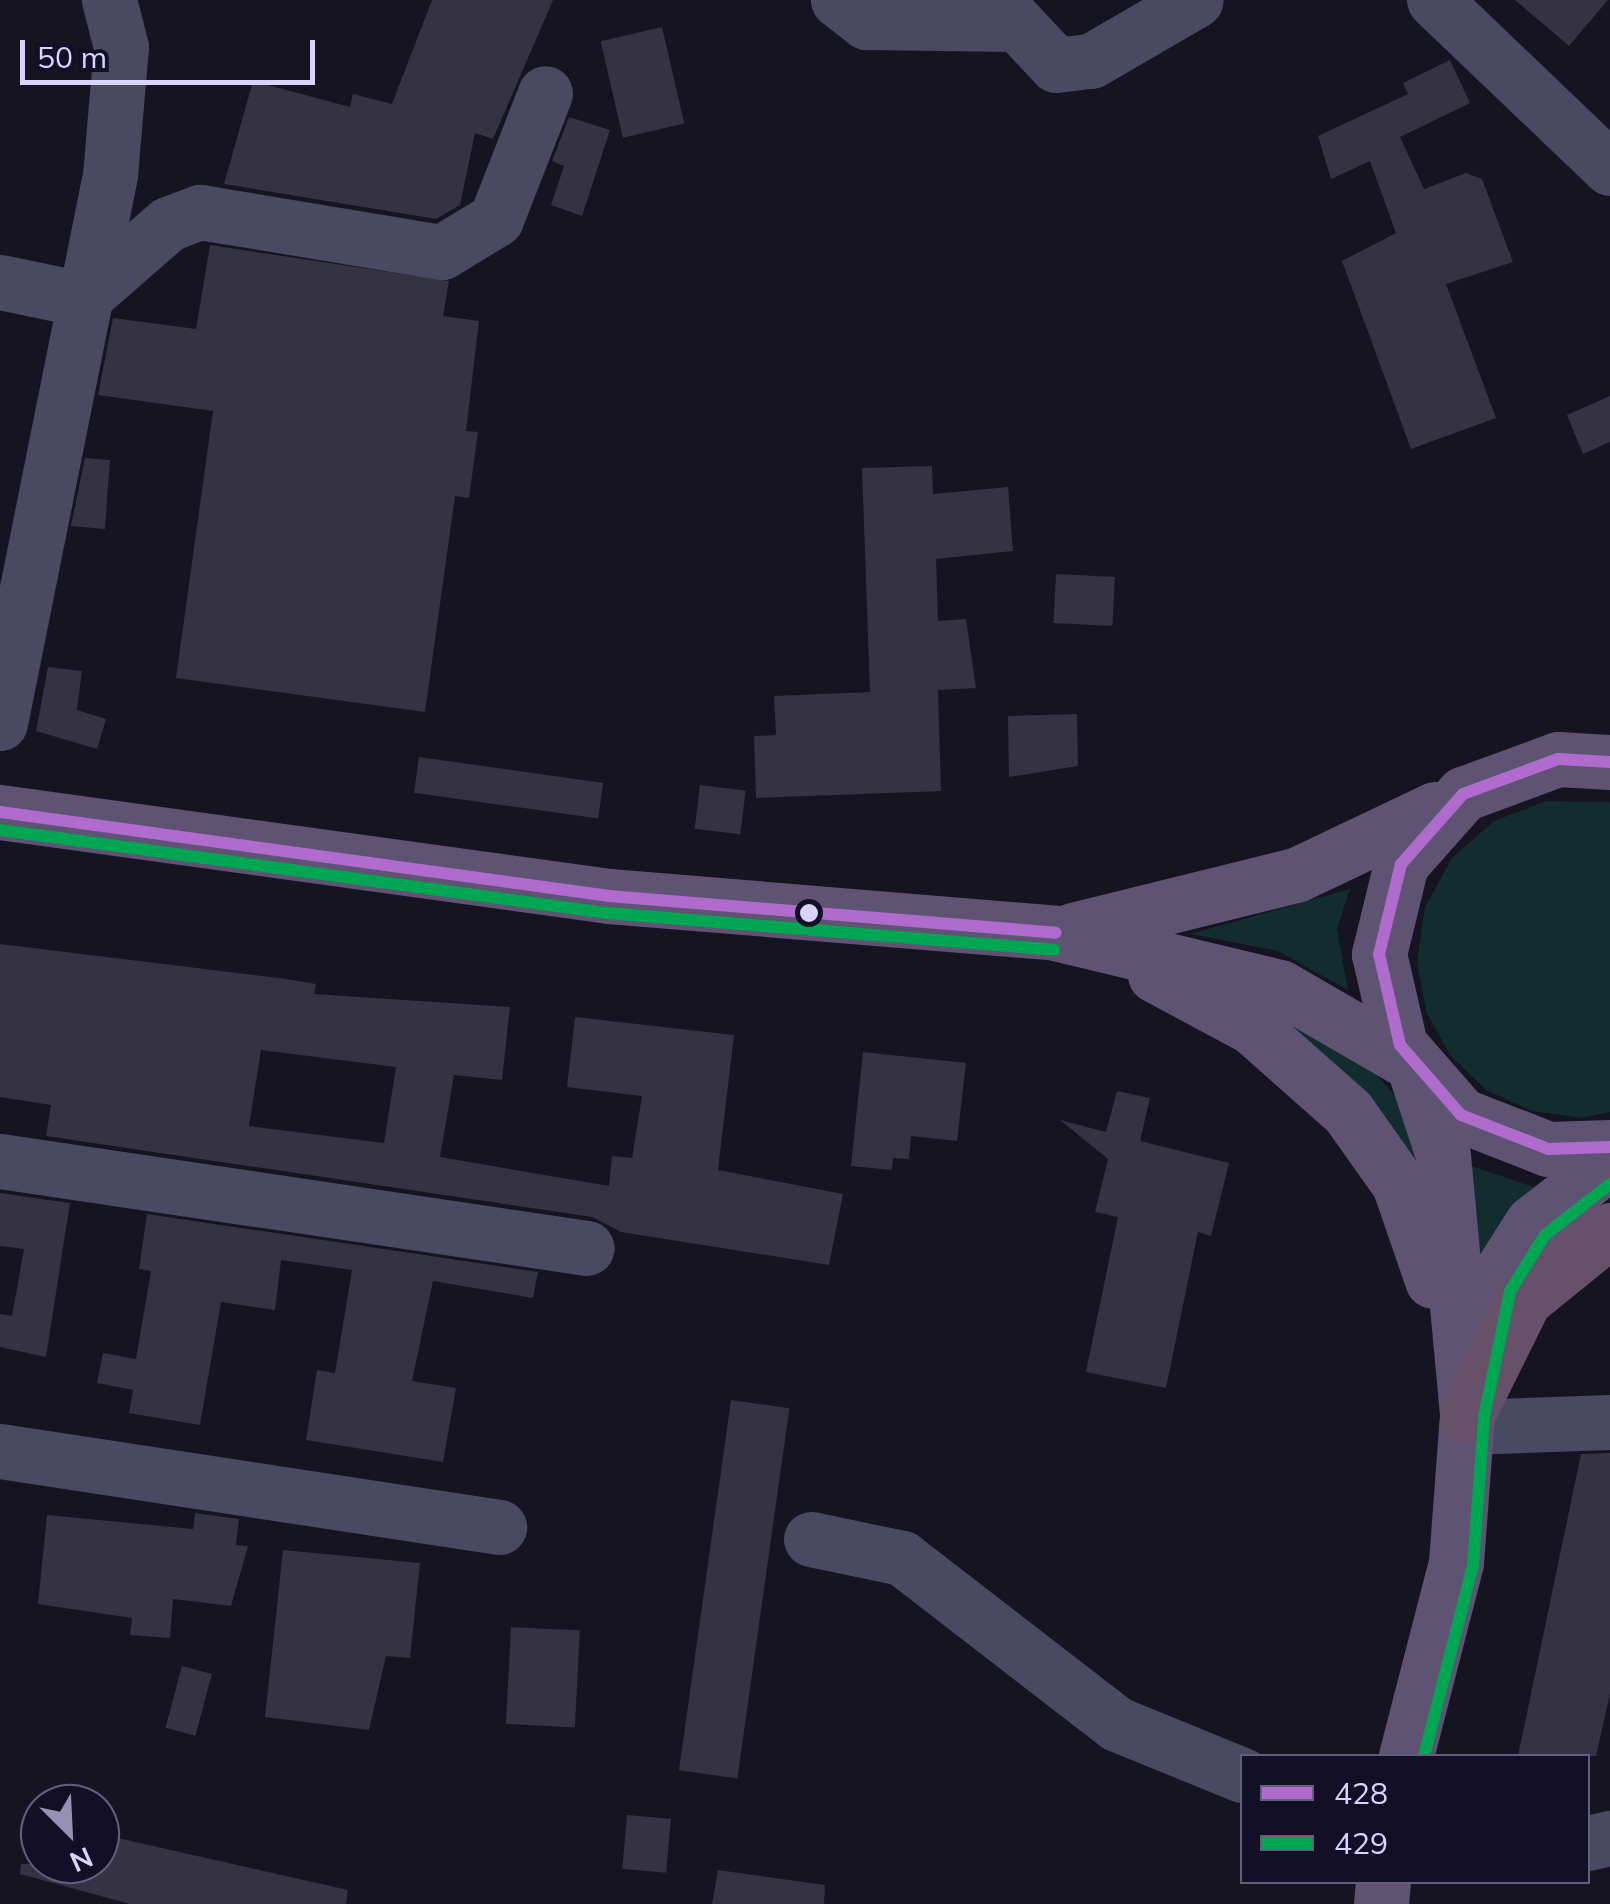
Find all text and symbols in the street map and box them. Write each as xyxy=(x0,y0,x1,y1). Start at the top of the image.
scale bar xyxy=(25,20,320,82)
text: 50 m xyxy=(37,38,107,76)
unlabelled marker xyxy=(799,903,819,923)
legend xyxy=(1240,1754,1590,1884)
text: 428 xyxy=(1334,1774,1388,1812)
north arrow xyxy=(20,1784,120,1884)
text: 429 xyxy=(1334,1824,1388,1862)
text: N xyxy=(65,1840,98,1880)

